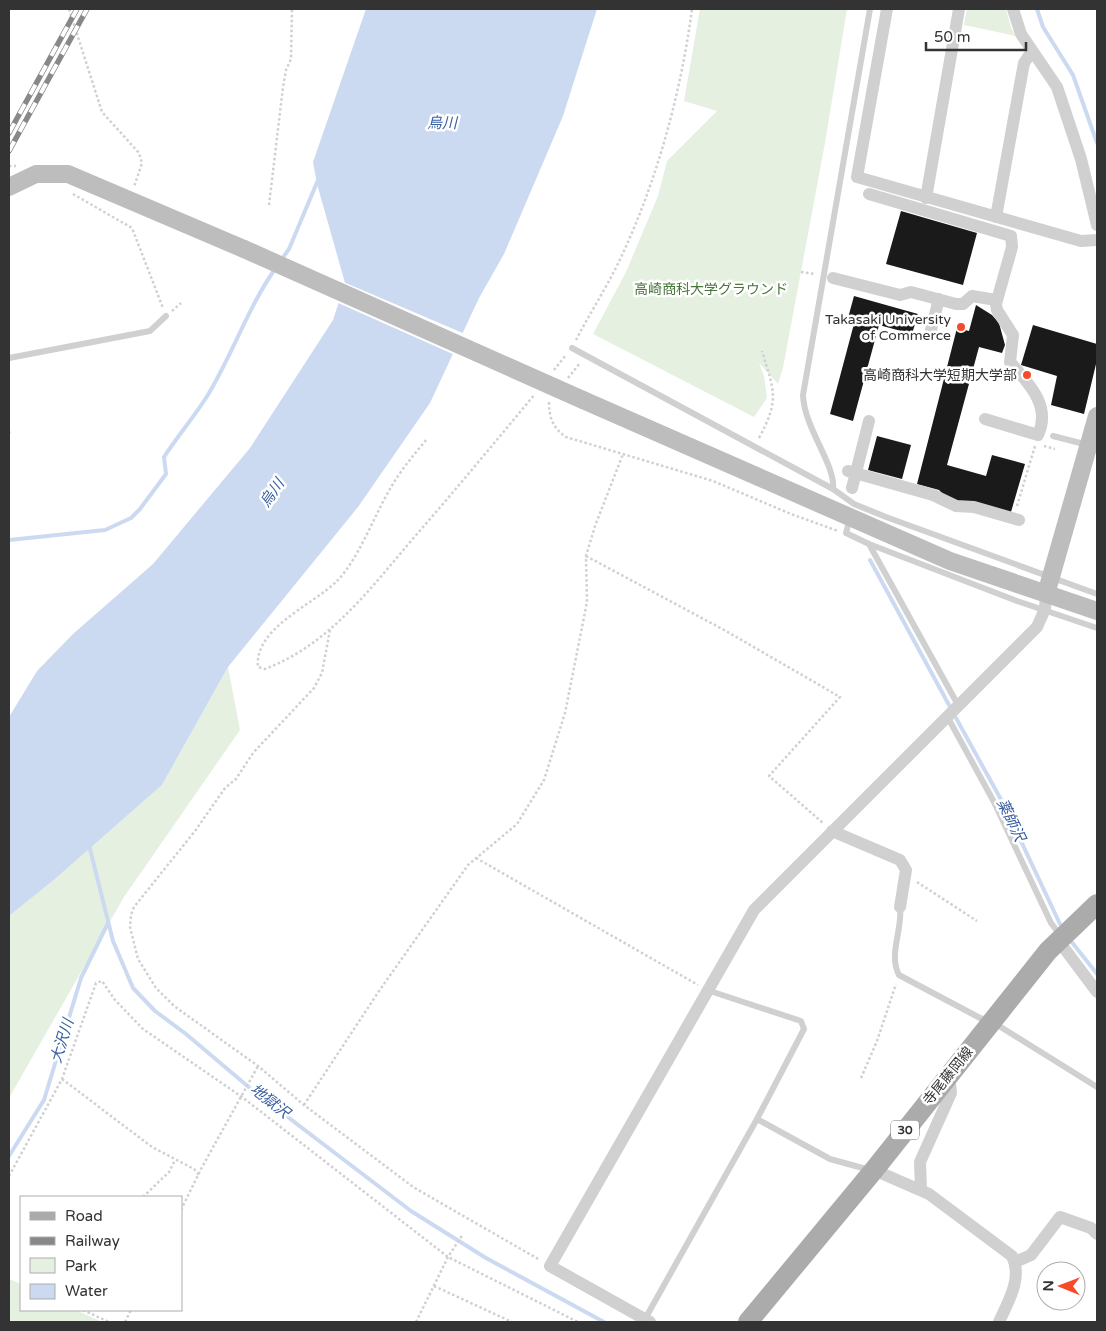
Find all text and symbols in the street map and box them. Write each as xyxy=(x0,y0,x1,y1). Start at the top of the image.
scale bar xyxy=(926,20,1026,52)
text: 50 m xyxy=(934,28,971,46)
water label: 烏川 xyxy=(427,114,459,132)
park label: 高崎商科大学グラウンド xyxy=(634,281,788,298)
place label: Takasaki University of Commerce xyxy=(825,311,951,344)
marker: Takasaki University of Commerce xyxy=(955,321,967,333)
place label: 高崎商科大学短期大学部 xyxy=(863,367,1017,384)
marker: 高崎商科大学短期大学部 xyxy=(1021,369,1033,381)
water label: 烏川 xyxy=(256,474,289,510)
water label: 薬師沢 xyxy=(993,796,1030,846)
water label: 大沢川 xyxy=(47,1015,78,1065)
street label: 寺尾藤岡線 xyxy=(919,1043,977,1109)
water label: 地獄沢 xyxy=(247,1080,295,1123)
road number: 30 xyxy=(891,1120,919,1140)
legend xyxy=(20,1196,182,1311)
text: Road xyxy=(65,1207,103,1225)
text: Railway xyxy=(65,1232,120,1250)
text: Park xyxy=(65,1257,97,1275)
north arrow xyxy=(1036,1261,1086,1311)
text: N xyxy=(1040,1280,1057,1292)
text: Water xyxy=(65,1282,108,1300)

